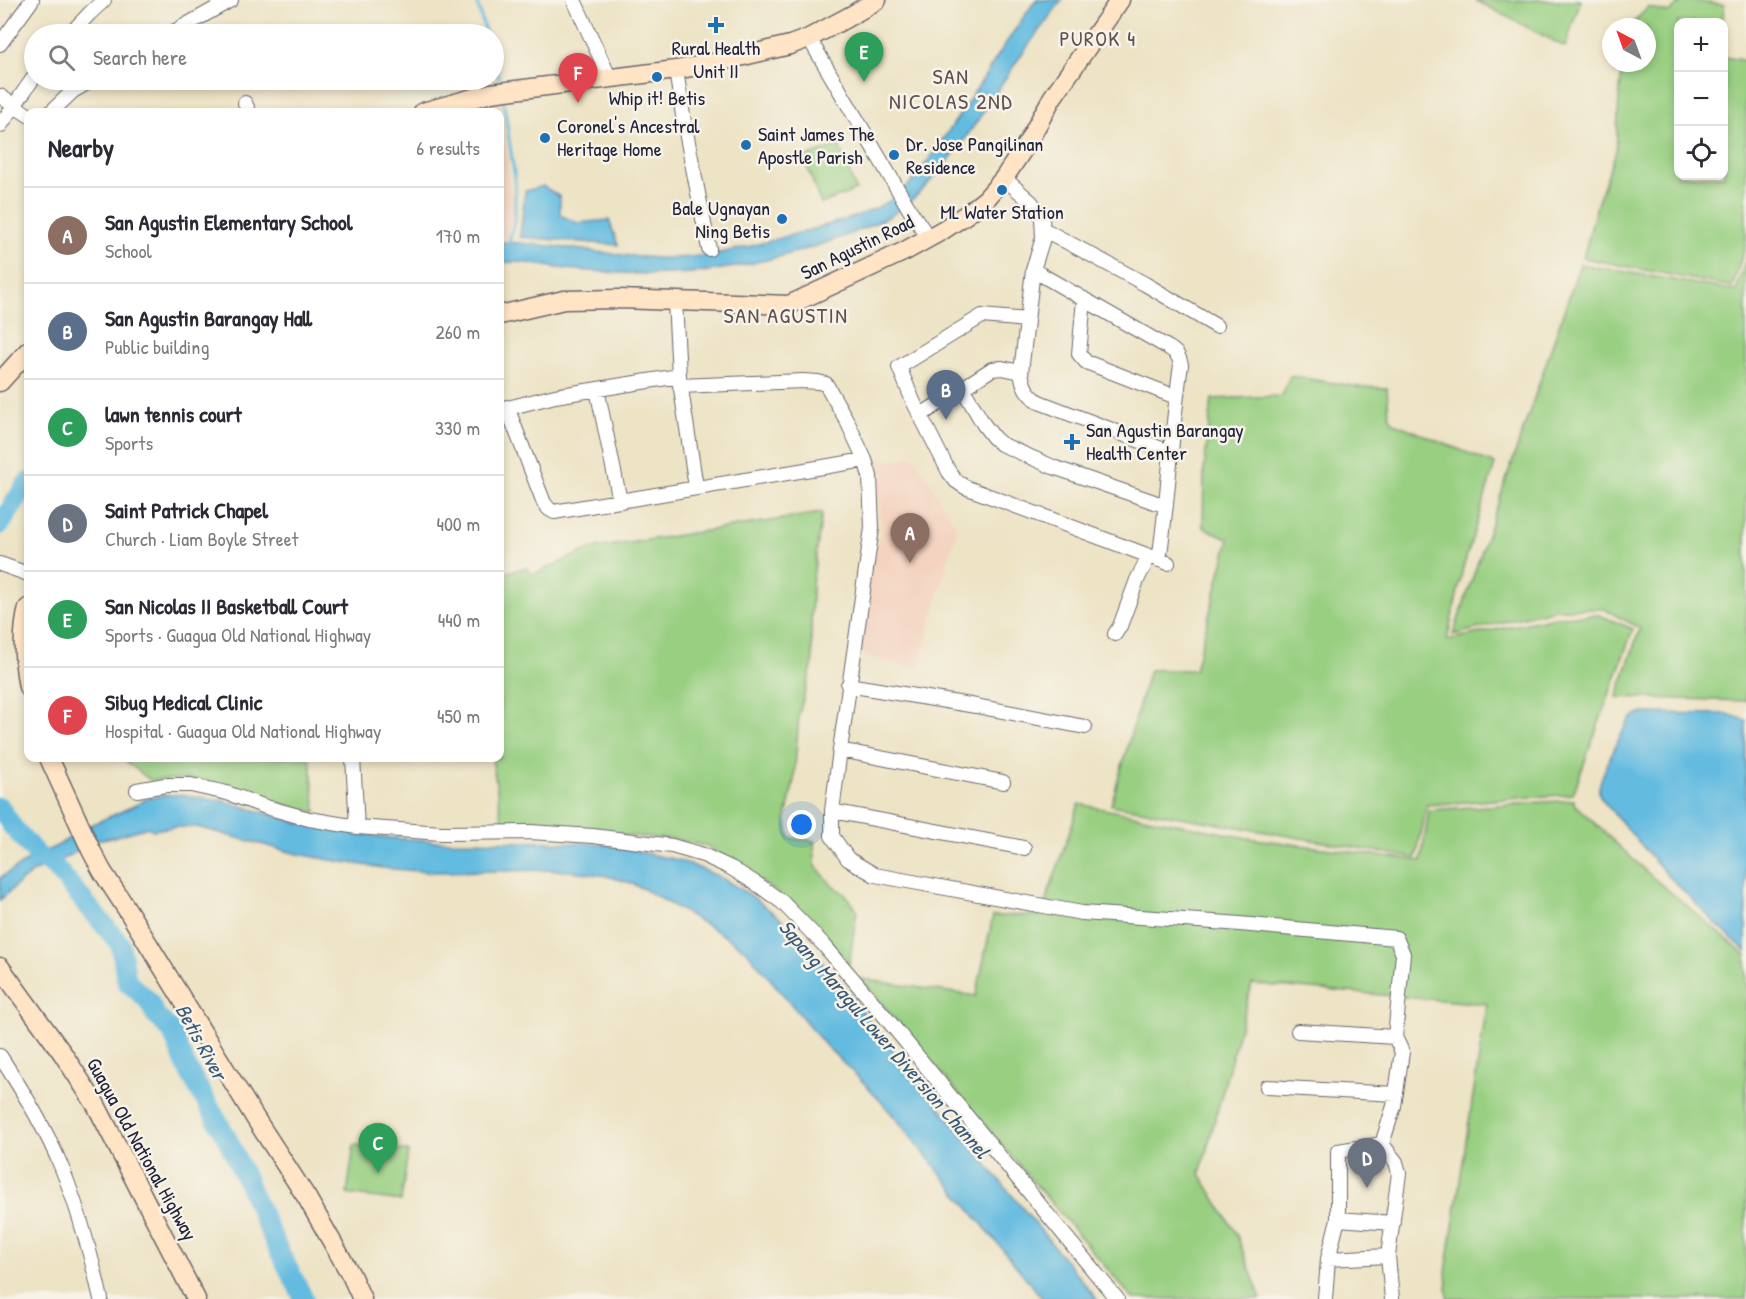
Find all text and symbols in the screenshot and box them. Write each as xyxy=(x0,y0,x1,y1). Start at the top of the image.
marker: Rural Health Unit II xyxy=(707,16,725,34)
north arrow xyxy=(1602,18,1656,72)
map controls xyxy=(1674,18,1728,180)
button: + xyxy=(1674,18,1728,72)
search box xyxy=(24,24,504,90)
district label: PUROK 4 xyxy=(1059,24,1137,53)
pin: E xyxy=(844,32,884,82)
place label: Rural Health Unit II xyxy=(672,34,760,84)
icon: search xyxy=(45,41,78,74)
text: Search here xyxy=(93,42,187,72)
pin: F xyxy=(558,54,598,103)
district label: SAN NICOLAS 2ND xyxy=(889,61,1013,116)
marker: Whip it! Betis xyxy=(650,70,664,84)
button: − xyxy=(1674,72,1728,126)
place label: Whip it! Betis xyxy=(609,84,706,111)
place label: Coronel's Ancestral Heritage Home xyxy=(557,112,700,162)
place label: Saint James The Apostle Parish xyxy=(758,120,875,170)
button: locate xyxy=(1674,126,1728,180)
text: Nearby xyxy=(48,130,114,165)
place label: Dr. Jose Pangilinan Residence xyxy=(906,130,1043,180)
marker: Coronel's Ancestral Heritage Home xyxy=(538,131,552,145)
text: 6 results xyxy=(416,134,480,161)
marker: Saint James The Apostle Parish xyxy=(739,138,753,152)
marker: Dr. Jose Pangilinan Residence xyxy=(887,148,901,162)
marker: ML Water Station xyxy=(995,183,1009,197)
place label: Bale Ugnayan Ning Betis xyxy=(672,194,770,244)
place label: ML Water Station xyxy=(940,198,1064,225)
text: San Agustin Elementary School xyxy=(105,207,353,237)
street label: San Agustin Road xyxy=(796,207,918,286)
marker: Bale Ugnayan Ning Betis xyxy=(775,212,789,226)
text: A xyxy=(63,222,72,249)
text: 170 m xyxy=(436,222,480,249)
text: School xyxy=(105,237,152,264)
district label: SAN AGUSTIN xyxy=(724,300,848,330)
text: San Agustin Barangay Hall xyxy=(105,303,312,333)
text: B xyxy=(62,318,73,345)
text: 260 m xyxy=(436,318,480,345)
text: Public building xyxy=(105,333,209,360)
pin: B xyxy=(926,370,966,420)
text: lawn tennis court xyxy=(105,399,242,429)
text: C xyxy=(62,414,73,441)
text: 330 m xyxy=(435,414,480,441)
place label: San Agustin Barangay Health Center xyxy=(1086,416,1244,466)
text: Sports xyxy=(105,429,153,456)
marker: San Agustin Barangay Health Center xyxy=(1063,433,1081,451)
text: Saint Patrick Chapel xyxy=(105,495,268,525)
text: D xyxy=(63,510,72,537)
text: 400 m xyxy=(436,510,480,537)
pin: A xyxy=(890,514,930,563)
text: Church · Liam Boyle Street xyxy=(105,525,298,552)
text: San Nicolas II Basketball Court xyxy=(105,591,348,621)
text: E xyxy=(63,606,72,633)
text: 440 m xyxy=(438,606,480,633)
text: Sports · Guagua Old National Highway xyxy=(105,621,371,648)
text: Sibug Medical Clinic xyxy=(105,687,262,717)
text: F xyxy=(64,702,71,729)
text: 450 m xyxy=(437,702,480,729)
text: Hospital · Guagua Old National Highway xyxy=(105,717,381,744)
your location xyxy=(787,810,816,839)
water label: Sapang Maragul Lower Diversion Channel xyxy=(772,913,997,1165)
water label: Betis River xyxy=(169,998,236,1088)
street label: Guagua Old National Highway xyxy=(81,1053,204,1245)
pin: C xyxy=(358,1124,398,1173)
pin: D xyxy=(1348,1138,1386,1188)

